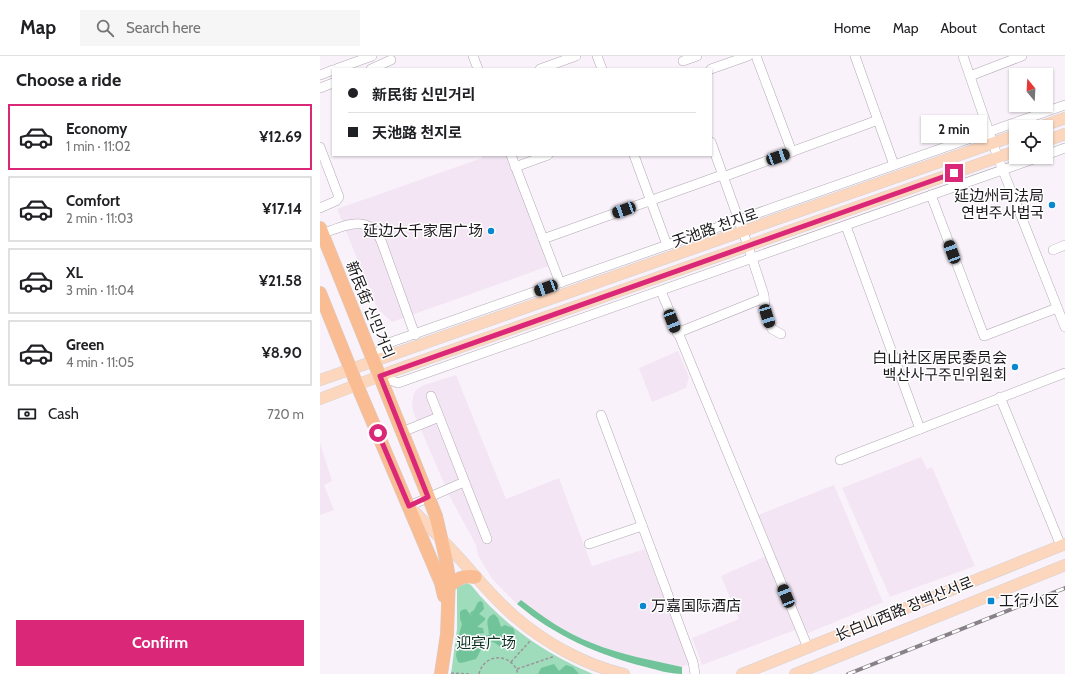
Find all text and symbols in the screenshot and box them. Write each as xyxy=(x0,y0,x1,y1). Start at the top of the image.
search box xyxy=(80,10,360,46)
text: Map xyxy=(20,16,56,39)
icon: search xyxy=(94,17,116,39)
text: Search here xyxy=(126,19,201,37)
text: Home xyxy=(834,19,871,37)
text: Map xyxy=(893,19,918,37)
text: About xyxy=(940,19,977,37)
text: Contact xyxy=(999,19,1045,37)
north arrow xyxy=(1009,68,1053,112)
map controls xyxy=(1009,68,1053,164)
text: Choose a ride xyxy=(16,69,121,91)
text: 新民街 신민거리 xyxy=(372,86,476,104)
callout: 2 min xyxy=(921,115,987,143)
icon: car xyxy=(18,119,54,155)
text: Economy xyxy=(66,120,127,138)
button: locate xyxy=(1009,120,1053,164)
text: 2 min xyxy=(938,121,970,137)
text: 天池路 천지로 xyxy=(372,124,462,142)
text: ¥12.69 xyxy=(259,128,302,146)
text: 1 min · 11:02 xyxy=(66,138,131,154)
car xyxy=(765,147,791,167)
route end xyxy=(945,164,963,182)
place label: 延边州司法局 연변주사법국 xyxy=(954,187,1044,222)
icon: car xyxy=(18,191,54,227)
text: Comfort xyxy=(66,192,120,210)
text: ¥17.14 xyxy=(262,200,302,218)
car xyxy=(611,200,637,220)
marker: 延边州司法局 연변주사법국 xyxy=(1047,200,1057,210)
street label: 天池路 천지로 xyxy=(670,205,760,251)
text: 2 min · 11:03 xyxy=(66,210,133,226)
place label: 延边大千家居广场 xyxy=(363,222,483,240)
marker: 延边大千家居广场 xyxy=(486,226,496,236)
car xyxy=(942,239,962,265)
street label: 新民街 신민거리 xyxy=(342,259,398,361)
icon: car xyxy=(18,263,54,299)
text: XL xyxy=(66,264,83,282)
text: ¥21.58 xyxy=(259,272,302,290)
car xyxy=(533,278,559,298)
text: 3 min · 11:04 xyxy=(66,282,134,298)
car xyxy=(758,303,776,329)
car xyxy=(662,308,682,334)
icon: car xyxy=(18,335,54,371)
text: Green xyxy=(66,336,104,354)
text: ¥8.90 xyxy=(262,344,302,362)
place label: 白山社区居民委员会 백산사구주민위원회 xyxy=(872,349,1007,384)
text: 4 min · 11:05 xyxy=(66,354,134,370)
marker: 白山社区居民委员会 백산사구주민위원회 xyxy=(1010,362,1020,372)
icon: cash xyxy=(16,403,38,425)
text: Cash xyxy=(48,405,79,423)
text: 720 m xyxy=(267,406,304,422)
route start xyxy=(369,424,387,442)
street label: 长白山西路 장백산서로 xyxy=(832,573,976,645)
car xyxy=(776,583,796,609)
place label: 工行小区 xyxy=(999,592,1059,610)
marker: 工行小区 xyxy=(986,596,996,606)
place label: 万嘉国际酒店 xyxy=(651,597,741,615)
marker: 万嘉国际酒店 xyxy=(638,601,648,611)
button: Confirm xyxy=(16,620,304,666)
park label: 迎宾广场 xyxy=(456,634,516,652)

